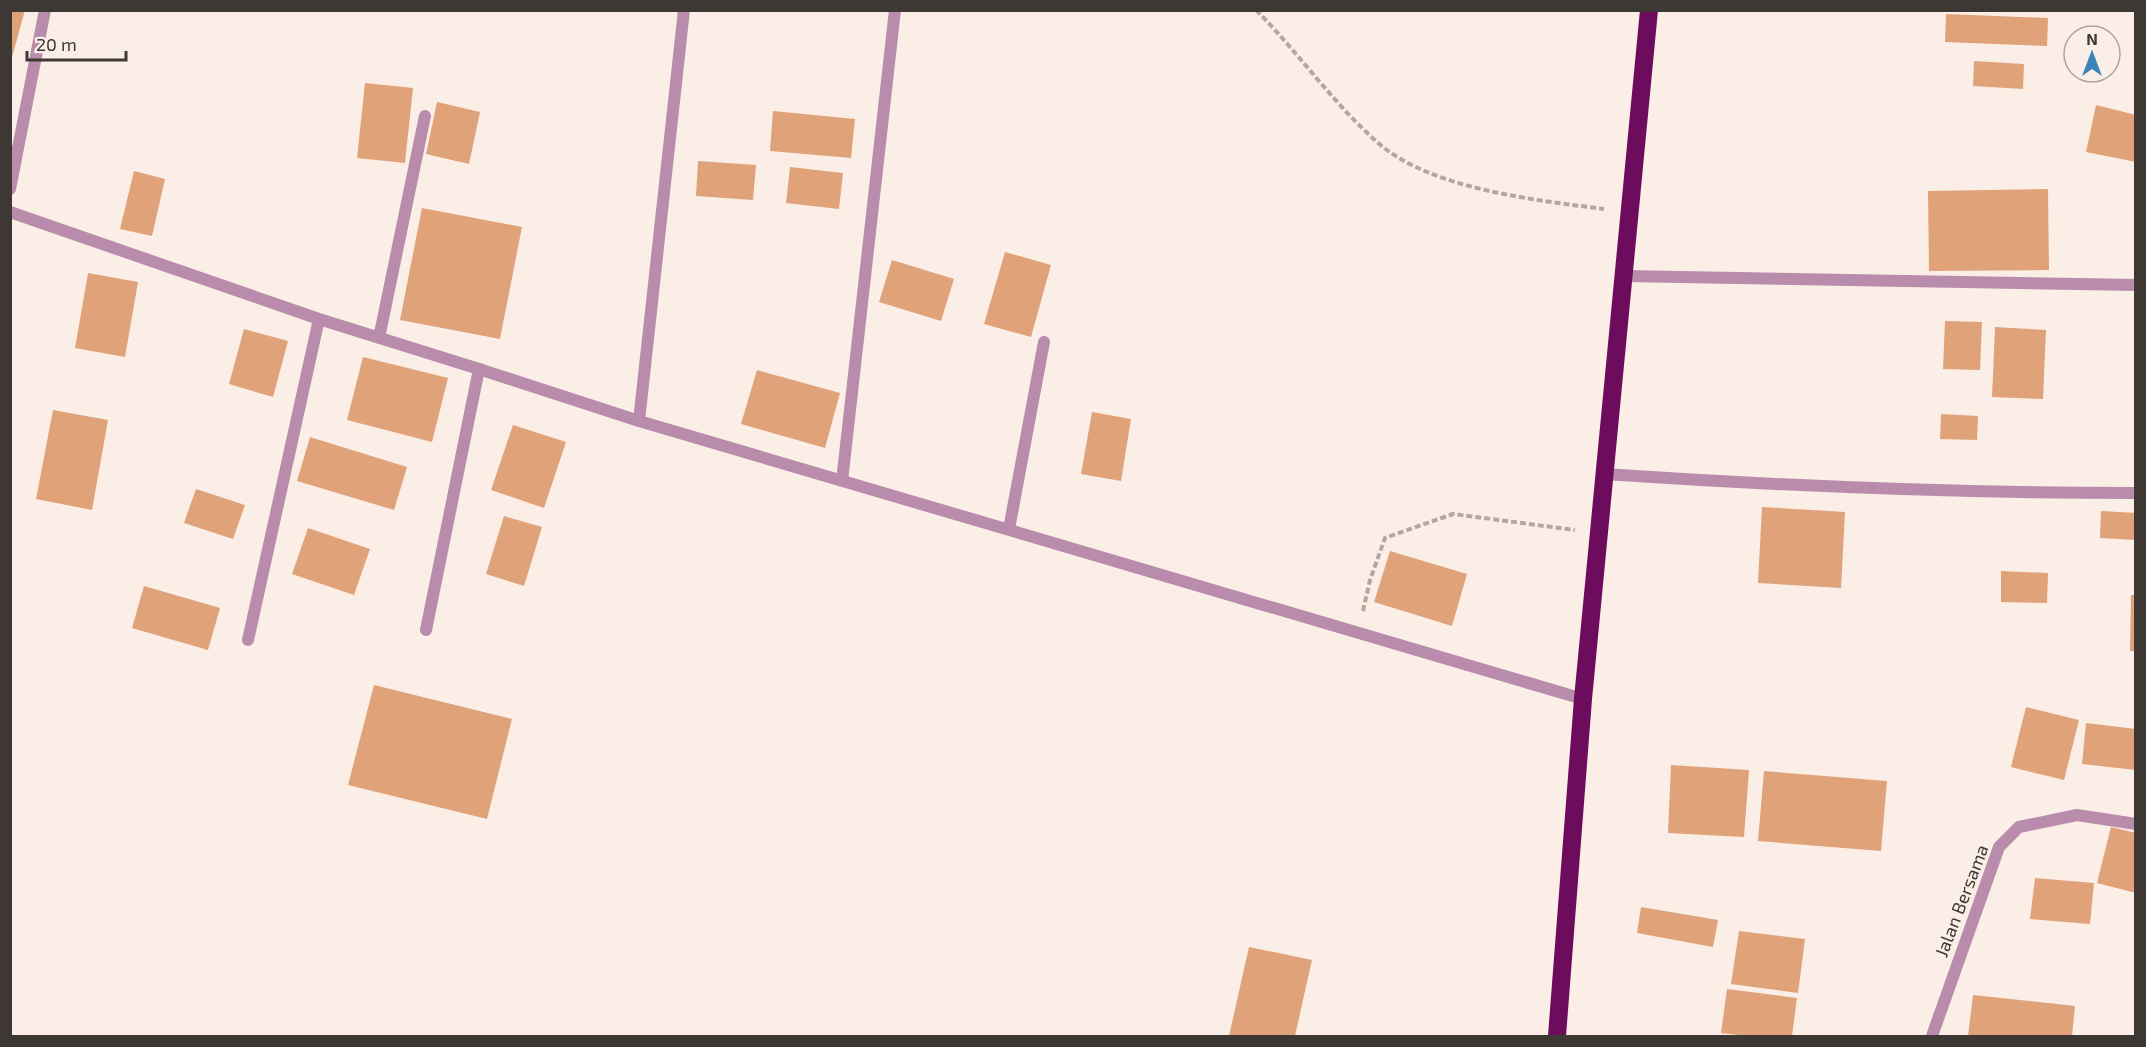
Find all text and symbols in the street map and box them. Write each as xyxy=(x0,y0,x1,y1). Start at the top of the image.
scale bar xyxy=(27,24,126,62)
north arrow xyxy=(2062,24,2122,84)
text: N xyxy=(2086,29,2098,48)
text: 20 m xyxy=(36,33,77,55)
street label: Jalan Bersama xyxy=(1930,841,1993,960)

